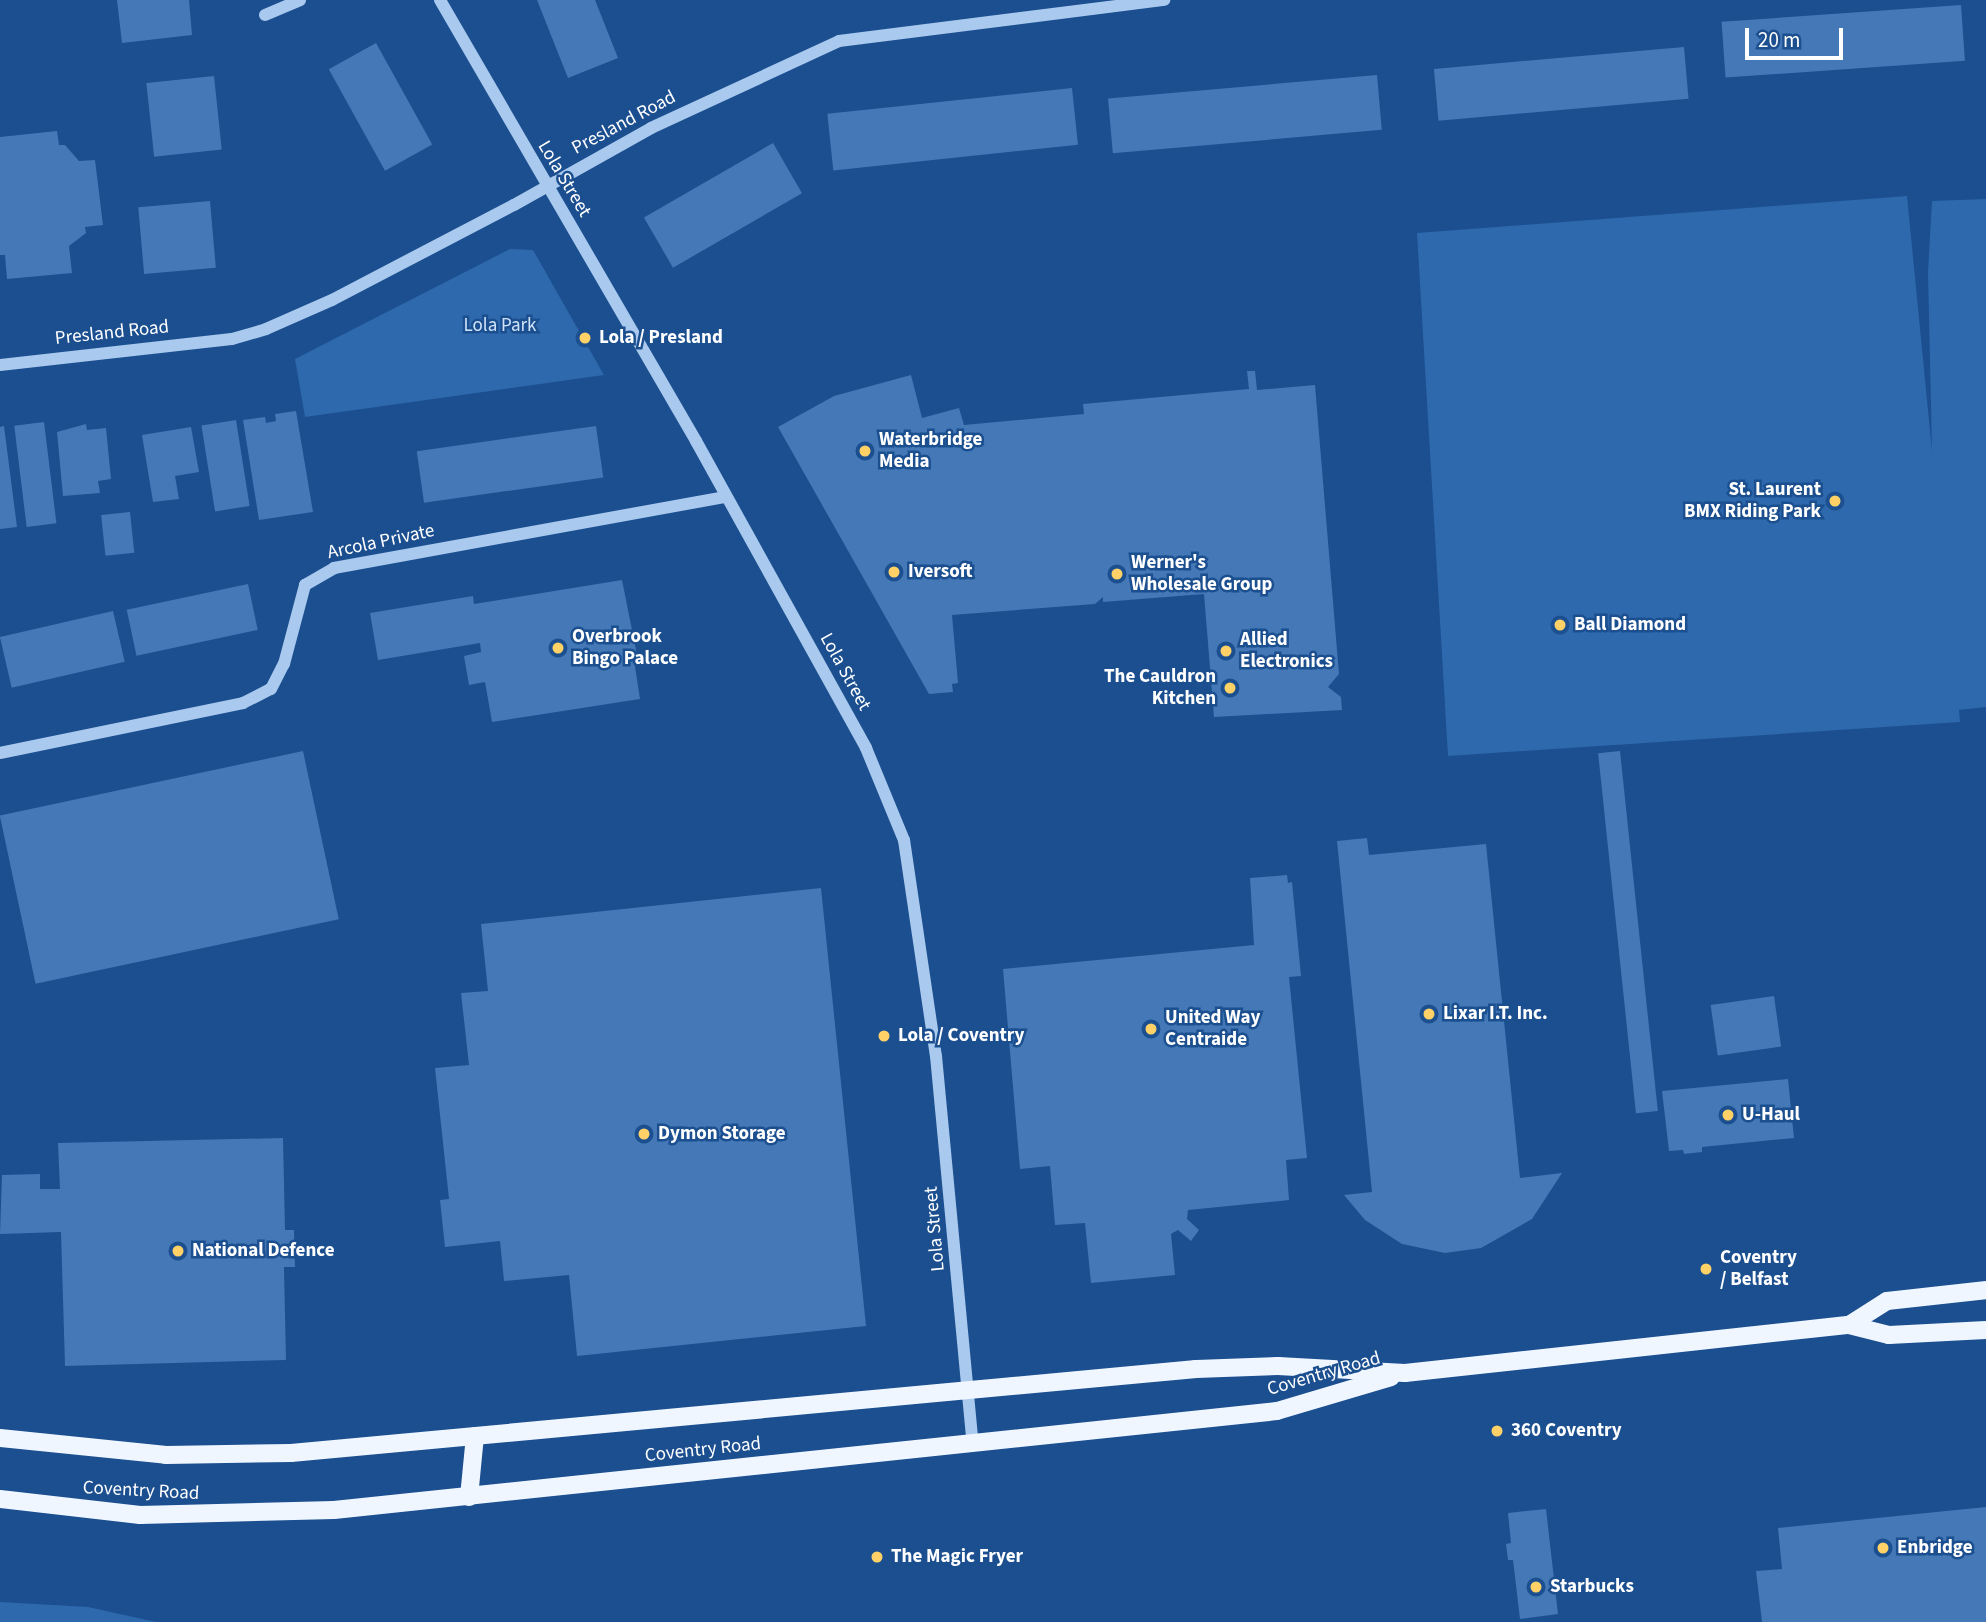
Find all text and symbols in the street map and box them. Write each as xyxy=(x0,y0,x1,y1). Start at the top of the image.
scale bar xyxy=(1748,14,1846,58)
text: 20 m xyxy=(1758,25,1800,55)
street label: Presland Road xyxy=(568,86,680,160)
street label: Lola Street xyxy=(532,137,596,221)
park label: Lola Park xyxy=(463,315,537,337)
street label: Presland Road xyxy=(54,316,170,350)
place label: Lola / Presland xyxy=(599,327,723,349)
marker: Lola / Presland xyxy=(577,330,593,346)
place label: Waterbridge Media xyxy=(879,429,982,473)
marker: Waterbridge Media xyxy=(857,443,873,459)
place label: St. Laurent BMX Riding Park xyxy=(1684,479,1821,523)
marker: St. Laurent BMX Riding Park xyxy=(1827,493,1843,509)
street label: Arcola Private xyxy=(325,520,437,564)
place label: Werner's Wholesale Group xyxy=(1131,552,1272,596)
place label: Iversoft xyxy=(908,561,973,583)
marker: Iversoft xyxy=(886,564,902,580)
marker: Werner's Wholesale Group xyxy=(1109,566,1125,582)
place label: Ball Diamond xyxy=(1574,614,1686,636)
marker: Ball Diamond xyxy=(1552,617,1568,633)
place label: Overbrook Bingo Palace xyxy=(572,626,678,670)
street label: Lola Street xyxy=(814,629,876,715)
place label: Allied Electronics xyxy=(1240,629,1333,673)
marker: Overbrook Bingo Palace xyxy=(550,640,566,656)
marker: Allied Electronics xyxy=(1218,643,1234,659)
place label: The Cauldron Kitchen xyxy=(1104,666,1216,710)
marker: The Cauldron Kitchen xyxy=(1222,680,1238,696)
place label: Lixar I.T. Inc. xyxy=(1443,1003,1548,1025)
marker: Lixar I.T. Inc. xyxy=(1421,1006,1437,1022)
place label: United Way Centraide xyxy=(1165,1007,1260,1051)
marker: United Way Centraide xyxy=(1143,1021,1159,1037)
place label: Lola / Coventry xyxy=(898,1025,1024,1047)
marker: Lola / Coventry xyxy=(876,1028,892,1044)
place label: U-Haul xyxy=(1742,1104,1800,1126)
marker: U-Haul xyxy=(1720,1107,1736,1123)
place label: Dymon Storage xyxy=(658,1123,786,1145)
marker: Dymon Storage xyxy=(636,1126,652,1142)
street label: Lola Street xyxy=(920,1186,950,1272)
place label: National Defence xyxy=(192,1240,335,1262)
marker: National Defence xyxy=(170,1243,186,1259)
place label: Coventry / Belfast xyxy=(1720,1247,1797,1291)
marker: Coventry / Belfast xyxy=(1698,1261,1714,1277)
street label: Coventry Road xyxy=(1265,1347,1383,1401)
place label: 360 Coventry xyxy=(1511,1420,1622,1442)
marker: 360 Coventry xyxy=(1489,1423,1505,1439)
street label: Coventry Road xyxy=(644,1433,762,1467)
street label: Coventry Road xyxy=(82,1477,200,1505)
place label: Enbridge xyxy=(1897,1537,1973,1559)
marker: Enbridge xyxy=(1875,1540,1891,1556)
place label: The Magic Fryer xyxy=(891,1546,1023,1568)
marker: The Magic Fryer xyxy=(869,1549,885,1565)
place label: Starbucks xyxy=(1550,1576,1634,1598)
marker: Starbucks xyxy=(1528,1579,1544,1595)

